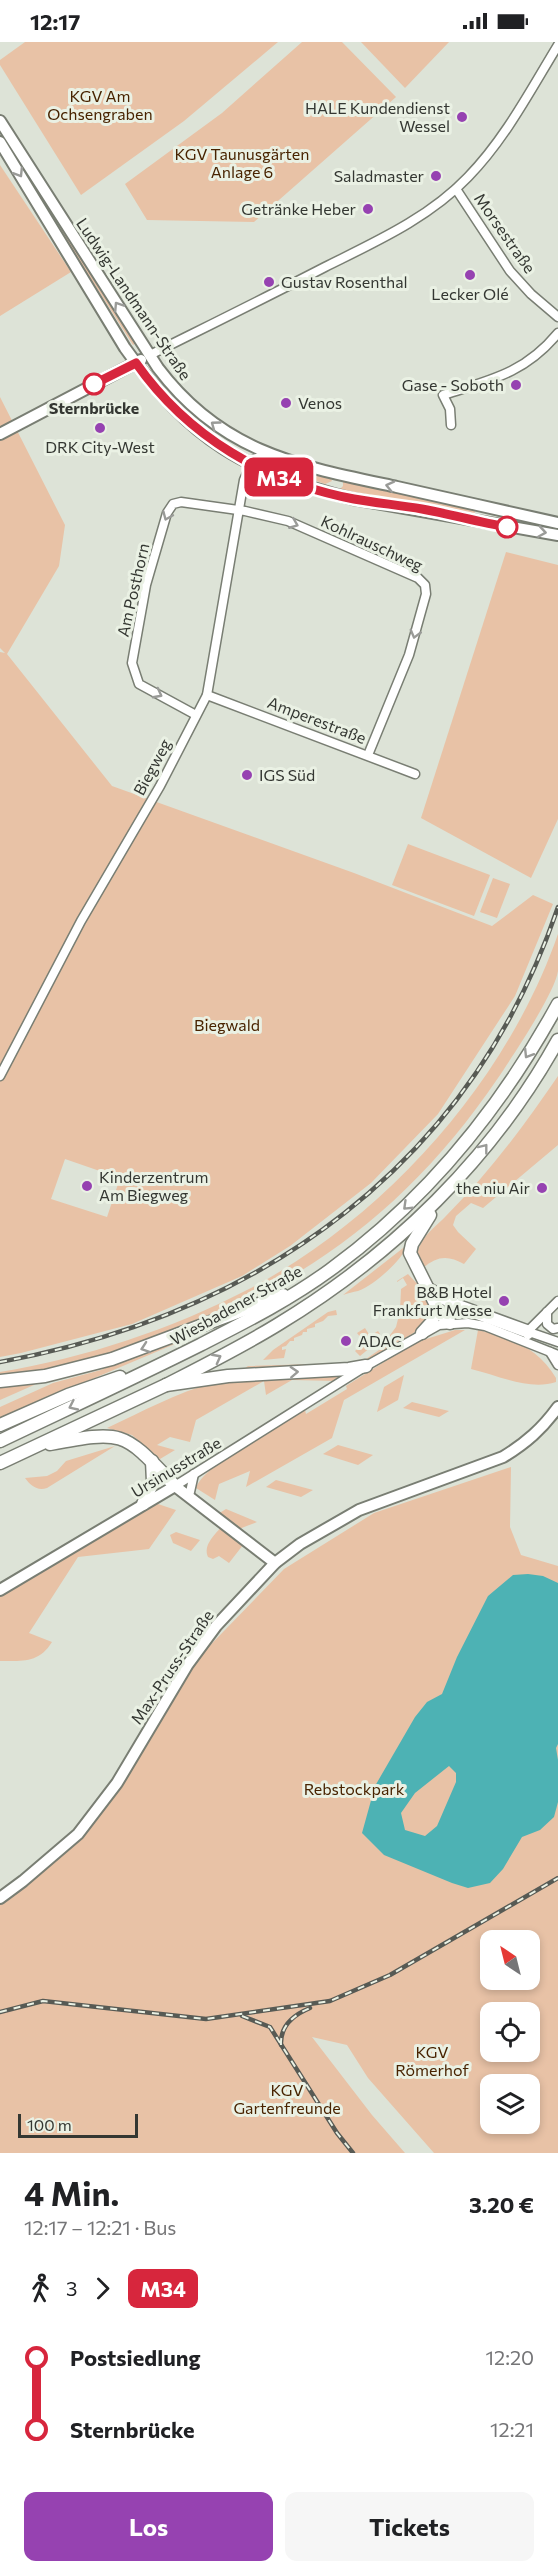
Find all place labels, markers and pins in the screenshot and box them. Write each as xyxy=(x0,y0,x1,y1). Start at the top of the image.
place label: HALE Kundendienst Wessel xyxy=(305,98,450,135)
marker: HALE Kundendienst Wessel xyxy=(455,110,469,124)
place label: Saladmaster xyxy=(334,166,425,185)
marker: Saladmaster xyxy=(429,169,443,183)
place label: Getränke Heber xyxy=(241,199,357,218)
marker: Getränke Heber xyxy=(361,202,375,216)
marker: Lecker Olé xyxy=(463,268,477,282)
place label: Gustav Rosenthal xyxy=(281,272,408,291)
marker: Gustav Rosenthal xyxy=(262,275,276,289)
place label: Lecker Olé xyxy=(431,284,509,303)
marker: Sternbrücke xyxy=(83,373,105,395)
place label: Gase - Soboth xyxy=(402,375,504,394)
marker: Gase - Soboth xyxy=(509,378,523,392)
place label: Venos xyxy=(298,393,342,412)
marker: Venos xyxy=(279,396,293,410)
place label: Sternbrücke xyxy=(49,398,139,417)
marker: DRK City-West xyxy=(93,421,107,435)
place label: DRK City-West xyxy=(45,437,155,456)
unlabelled marker xyxy=(496,516,518,538)
place label: IGS Süd xyxy=(259,765,315,784)
marker: IGS Süd xyxy=(240,768,254,782)
place label: Kinderzentrum Am Biegweg xyxy=(99,1167,208,1204)
place label: the niu Air xyxy=(456,1178,531,1197)
marker: Kinderzentrum Am Biegweg xyxy=(80,1179,94,1193)
marker: the niu Air xyxy=(535,1181,549,1195)
place label: B&B Hotel Frankfurt Messe xyxy=(373,1282,492,1319)
marker: B&B Hotel Frankfurt Messe xyxy=(497,1294,511,1308)
place label: ADAC xyxy=(358,1331,402,1350)
marker: ADAC xyxy=(339,1334,353,1348)

